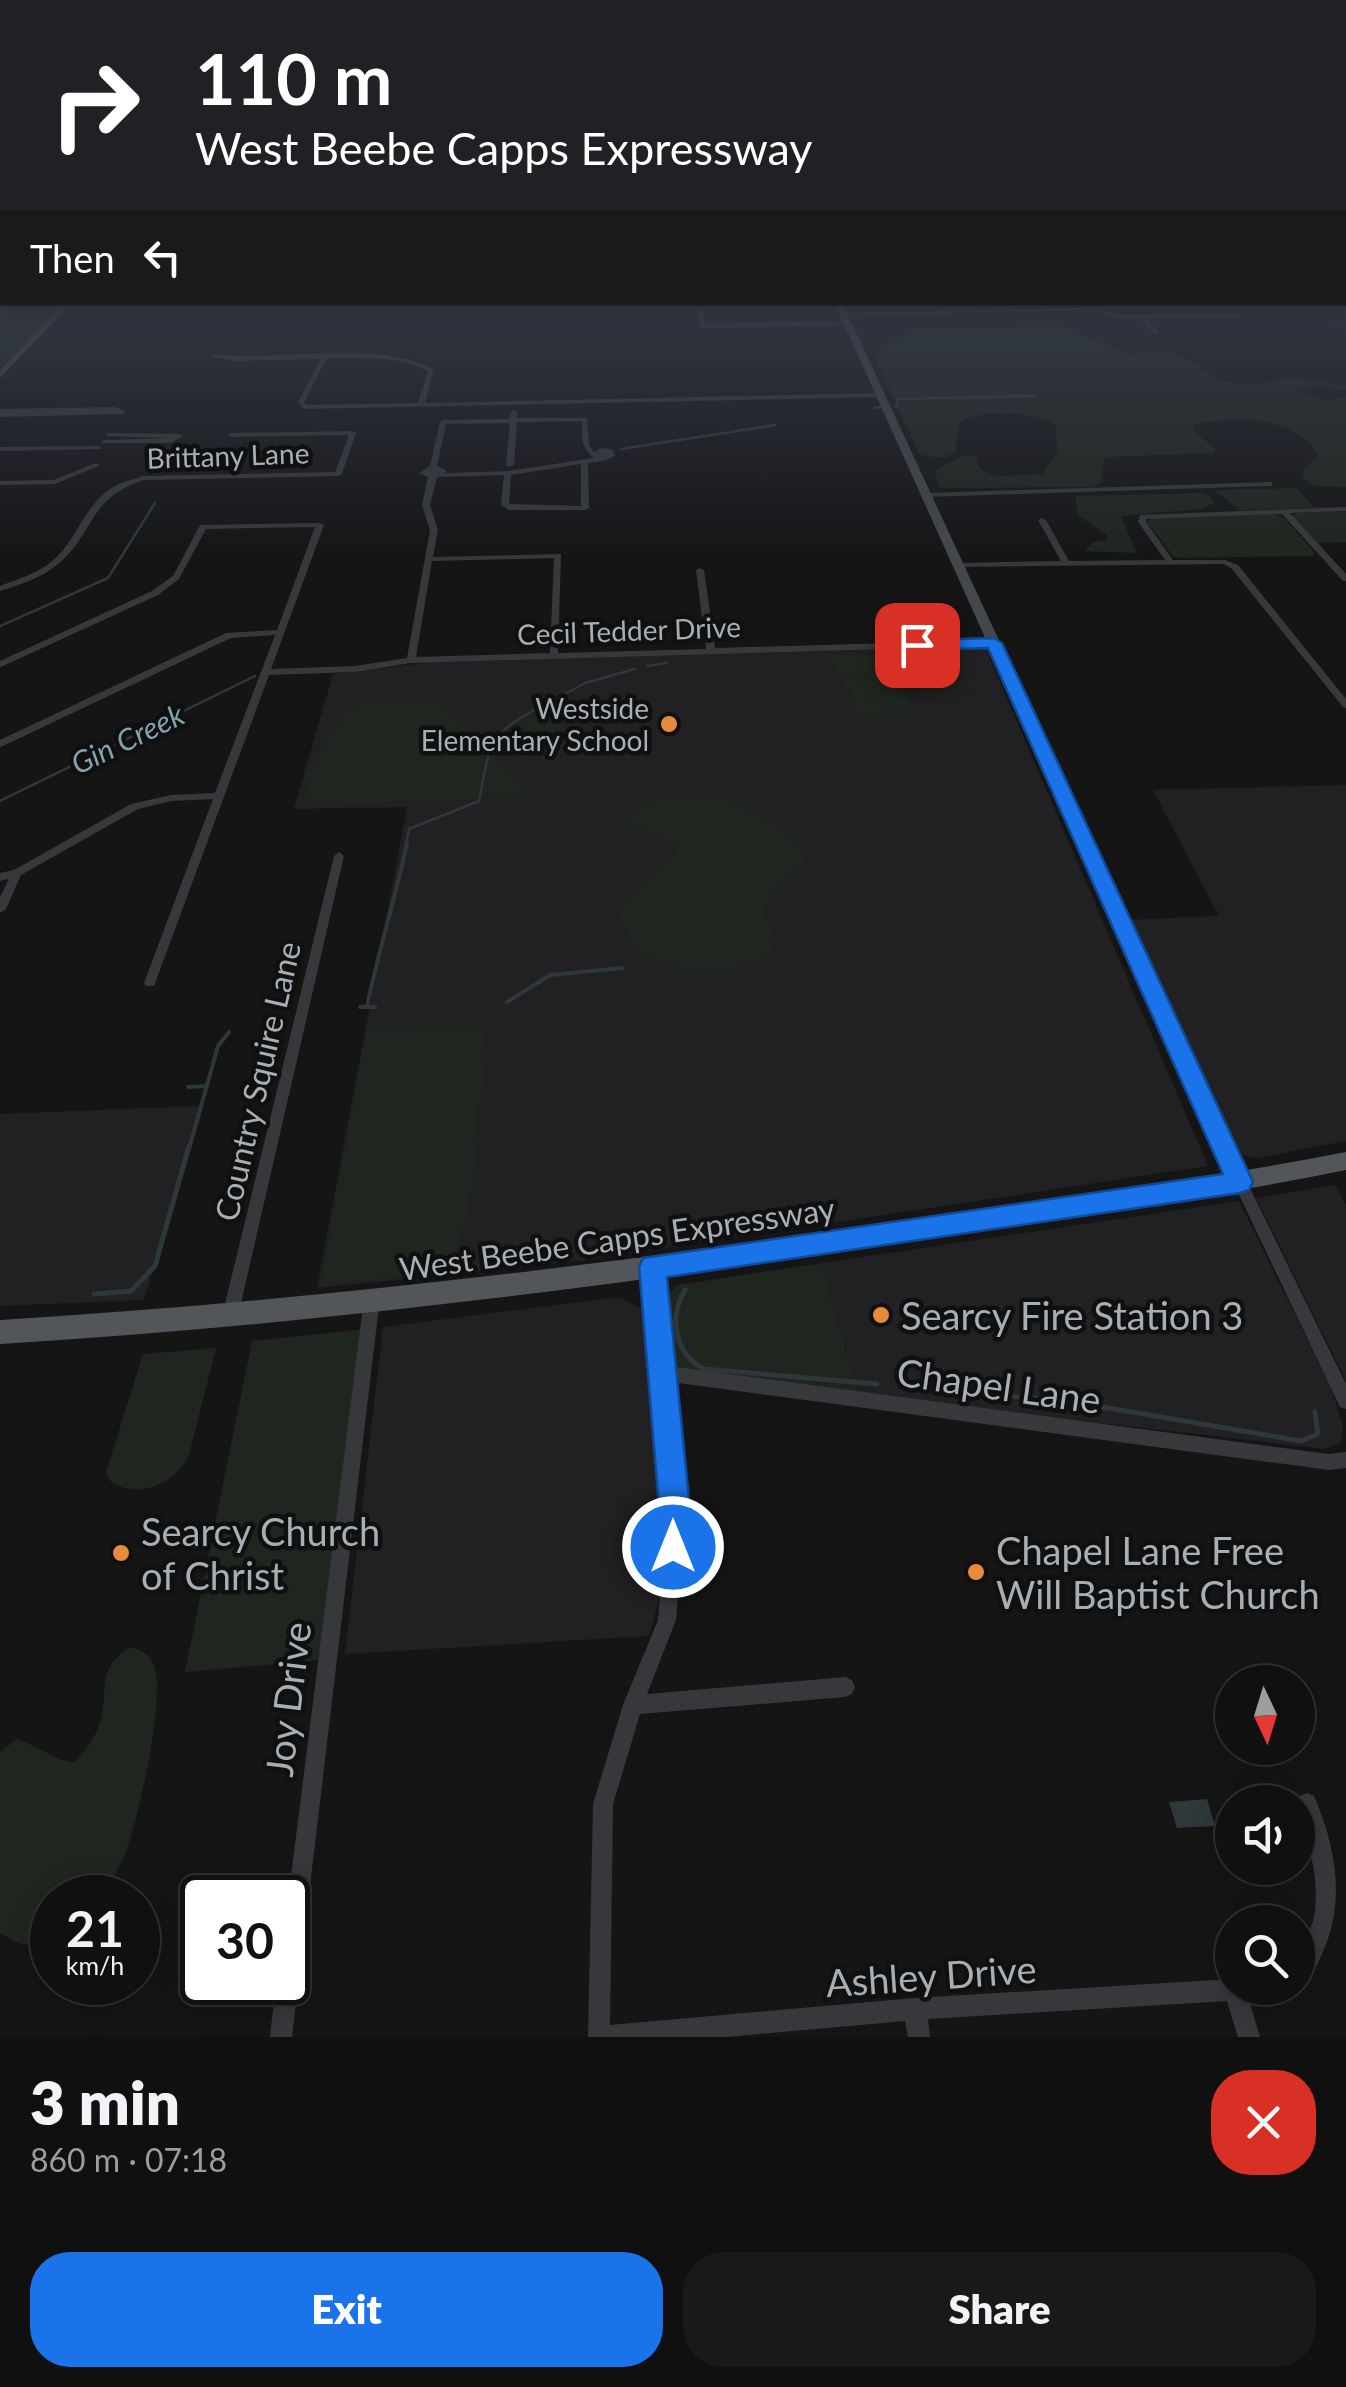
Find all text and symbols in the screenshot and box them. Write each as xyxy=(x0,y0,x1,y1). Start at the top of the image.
text: 110 m xyxy=(195,36,392,120)
icon: right xyxy=(30,40,160,170)
text: West Beebe Capps Expressway xyxy=(195,121,813,175)
icon: left xyxy=(135,230,190,285)
text: Then xyxy=(30,235,115,281)
street label: Brittany Lane xyxy=(146,435,310,475)
pin xyxy=(875,603,960,688)
street label: Cecil Tedder Drive xyxy=(517,609,741,651)
icon: arrive xyxy=(890,618,945,673)
place label: Westside Elementary School xyxy=(421,691,649,757)
water label: Gin Creek xyxy=(65,695,190,781)
marker: Westside Elementary School xyxy=(658,713,680,735)
street label: Country Squire Lane xyxy=(206,937,308,1225)
street label: West Beebe Capps Expressway xyxy=(397,1188,838,1288)
place label: Searcy Fire Station 3 xyxy=(901,1292,1243,1338)
marker: Searcy Fire Station 3 xyxy=(870,1304,892,1326)
street label: Chapel Lane xyxy=(894,1348,1104,1422)
position arrow xyxy=(621,1495,725,1599)
place label: Searcy Church of Christ xyxy=(141,1508,380,1598)
place label: Chapel Lane Free Will Baptist Church xyxy=(996,1527,1320,1617)
marker: Searcy Church of Christ xyxy=(110,1542,132,1564)
marker: Chapel Lane Free Will Baptist Church xyxy=(965,1561,987,1583)
street label: Joy Drive xyxy=(255,1619,319,1779)
north arrow xyxy=(1215,1665,1315,1765)
map controls xyxy=(1215,1665,1315,2005)
button: sound xyxy=(1215,1785,1315,1885)
speed limit sign: 30 xyxy=(180,1875,310,2005)
text: 21 xyxy=(66,1898,124,1958)
button: search xyxy=(1215,1905,1315,2005)
street label: Ashley Drive xyxy=(824,1945,1038,2005)
text: km/h xyxy=(66,1950,124,1980)
text: 3 min xyxy=(30,2066,180,2138)
button: close xyxy=(1211,2070,1316,2175)
text: 860 m · 07:18 xyxy=(30,2140,227,2179)
button: Exit xyxy=(30,2252,663,2367)
button: Share xyxy=(683,2252,1316,2367)

